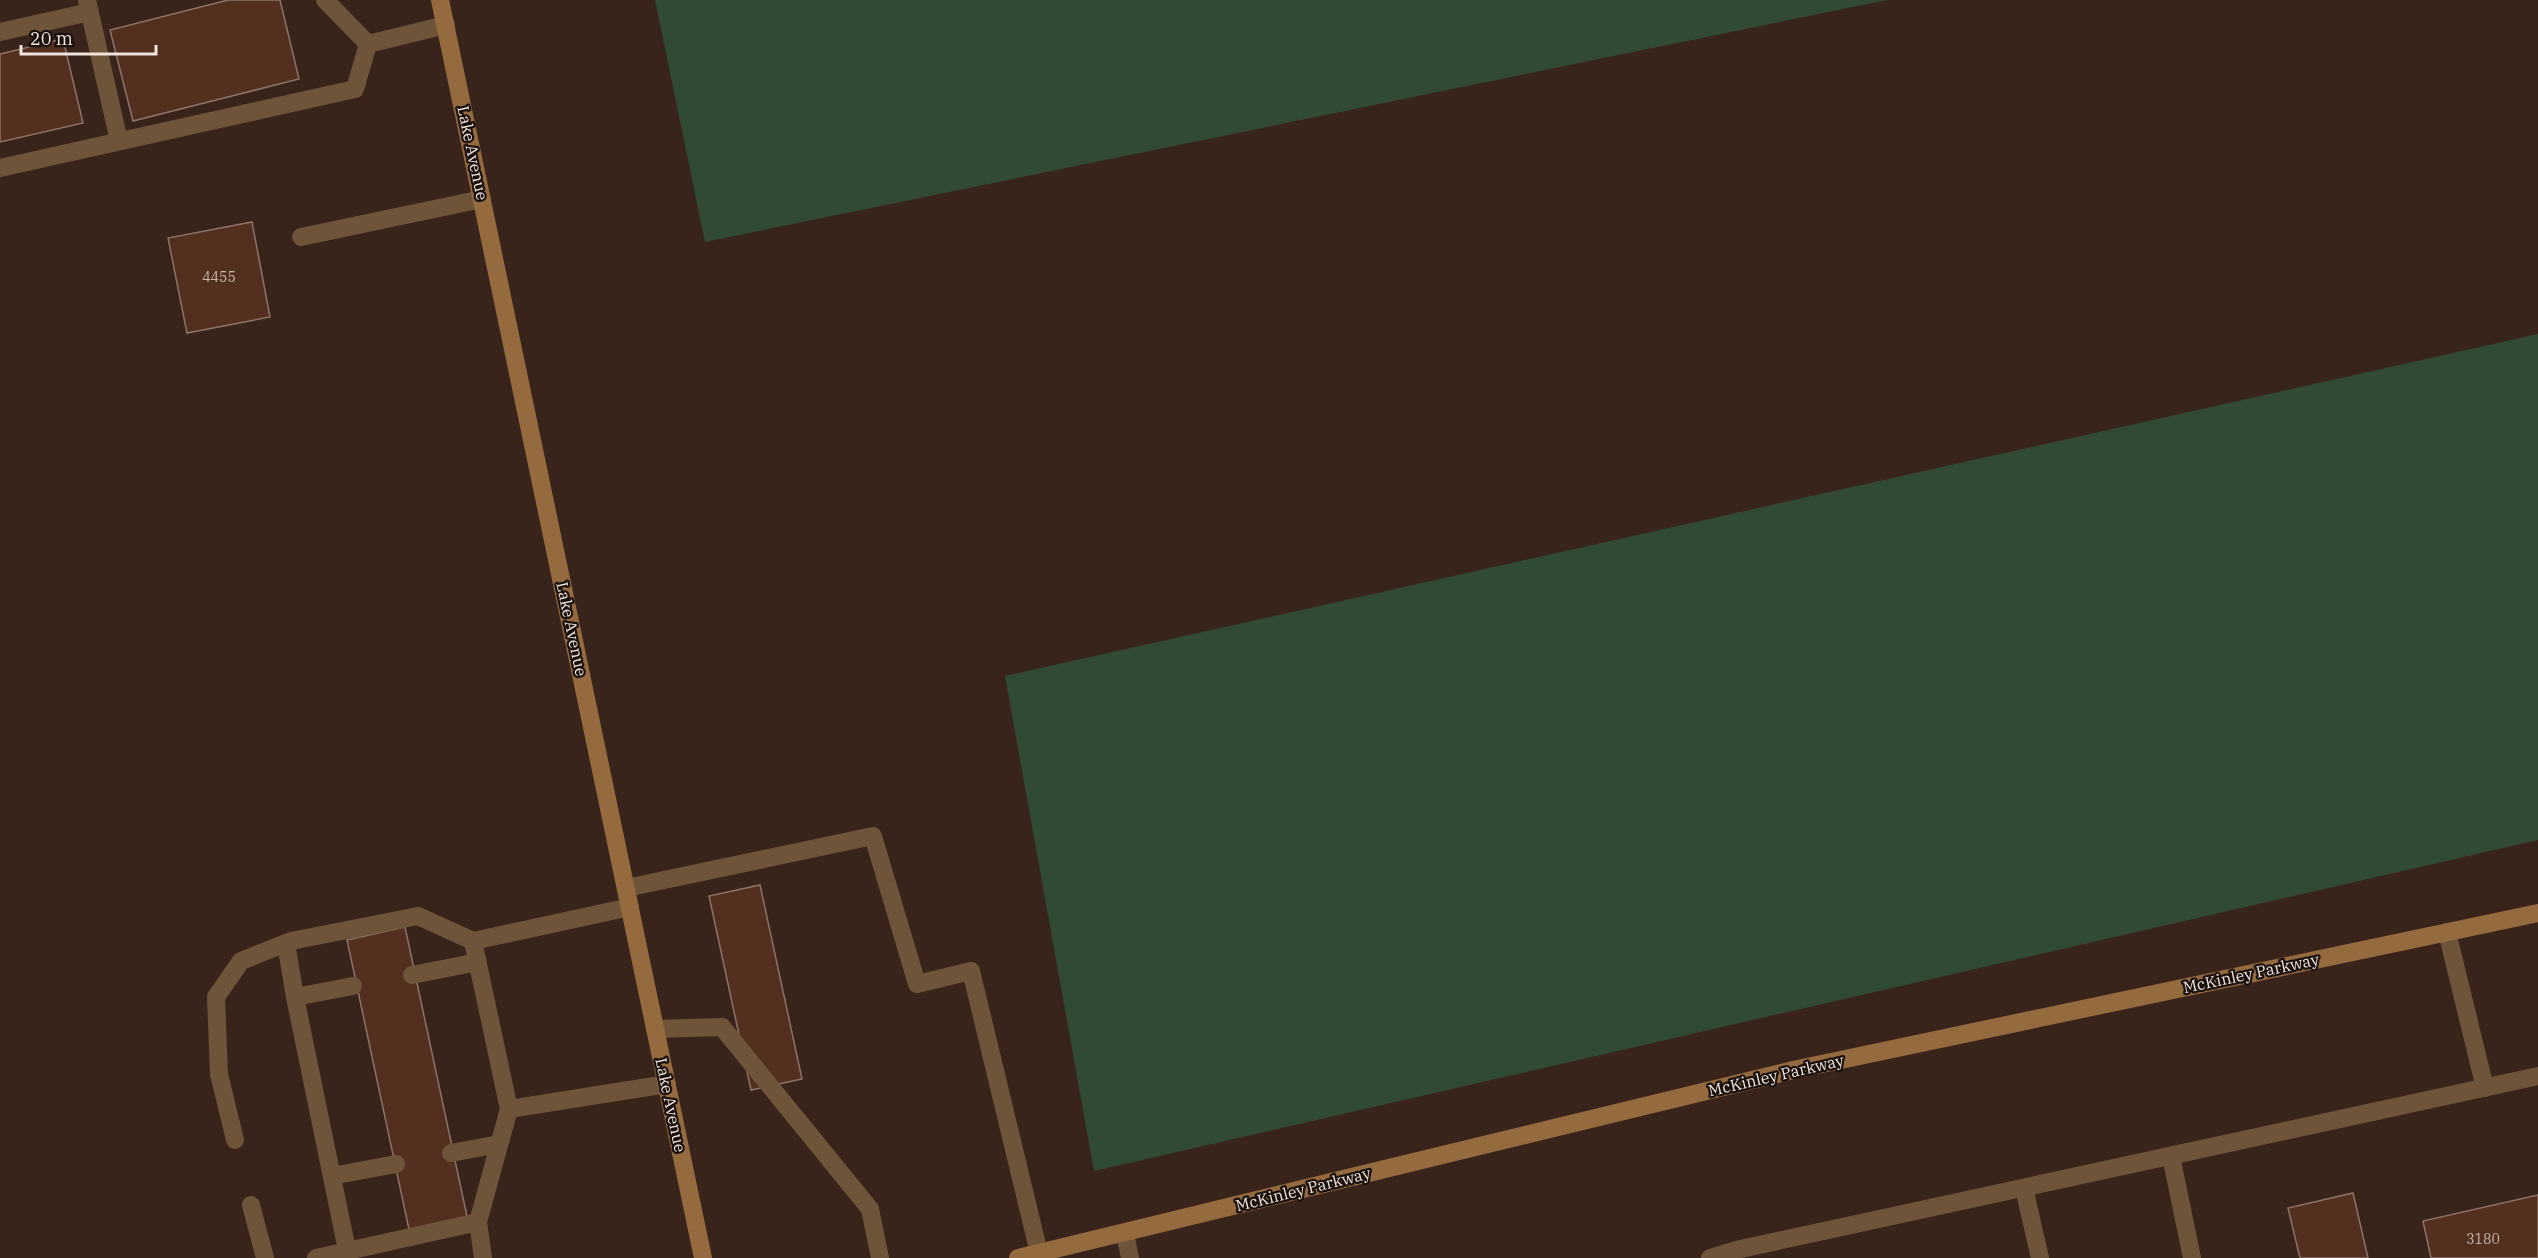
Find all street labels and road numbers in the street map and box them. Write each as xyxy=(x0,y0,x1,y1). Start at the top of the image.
street label: Lake Avenue xyxy=(453,104,493,202)
street label: Lake Avenue xyxy=(552,580,592,678)
street label: McKinley Parkway xyxy=(2181,949,2321,997)
street label: McKinley Parkway xyxy=(1706,1050,1846,1100)
street label: Lake Avenue xyxy=(651,1056,691,1154)
street label: McKinley Parkway xyxy=(1233,1162,1373,1215)

